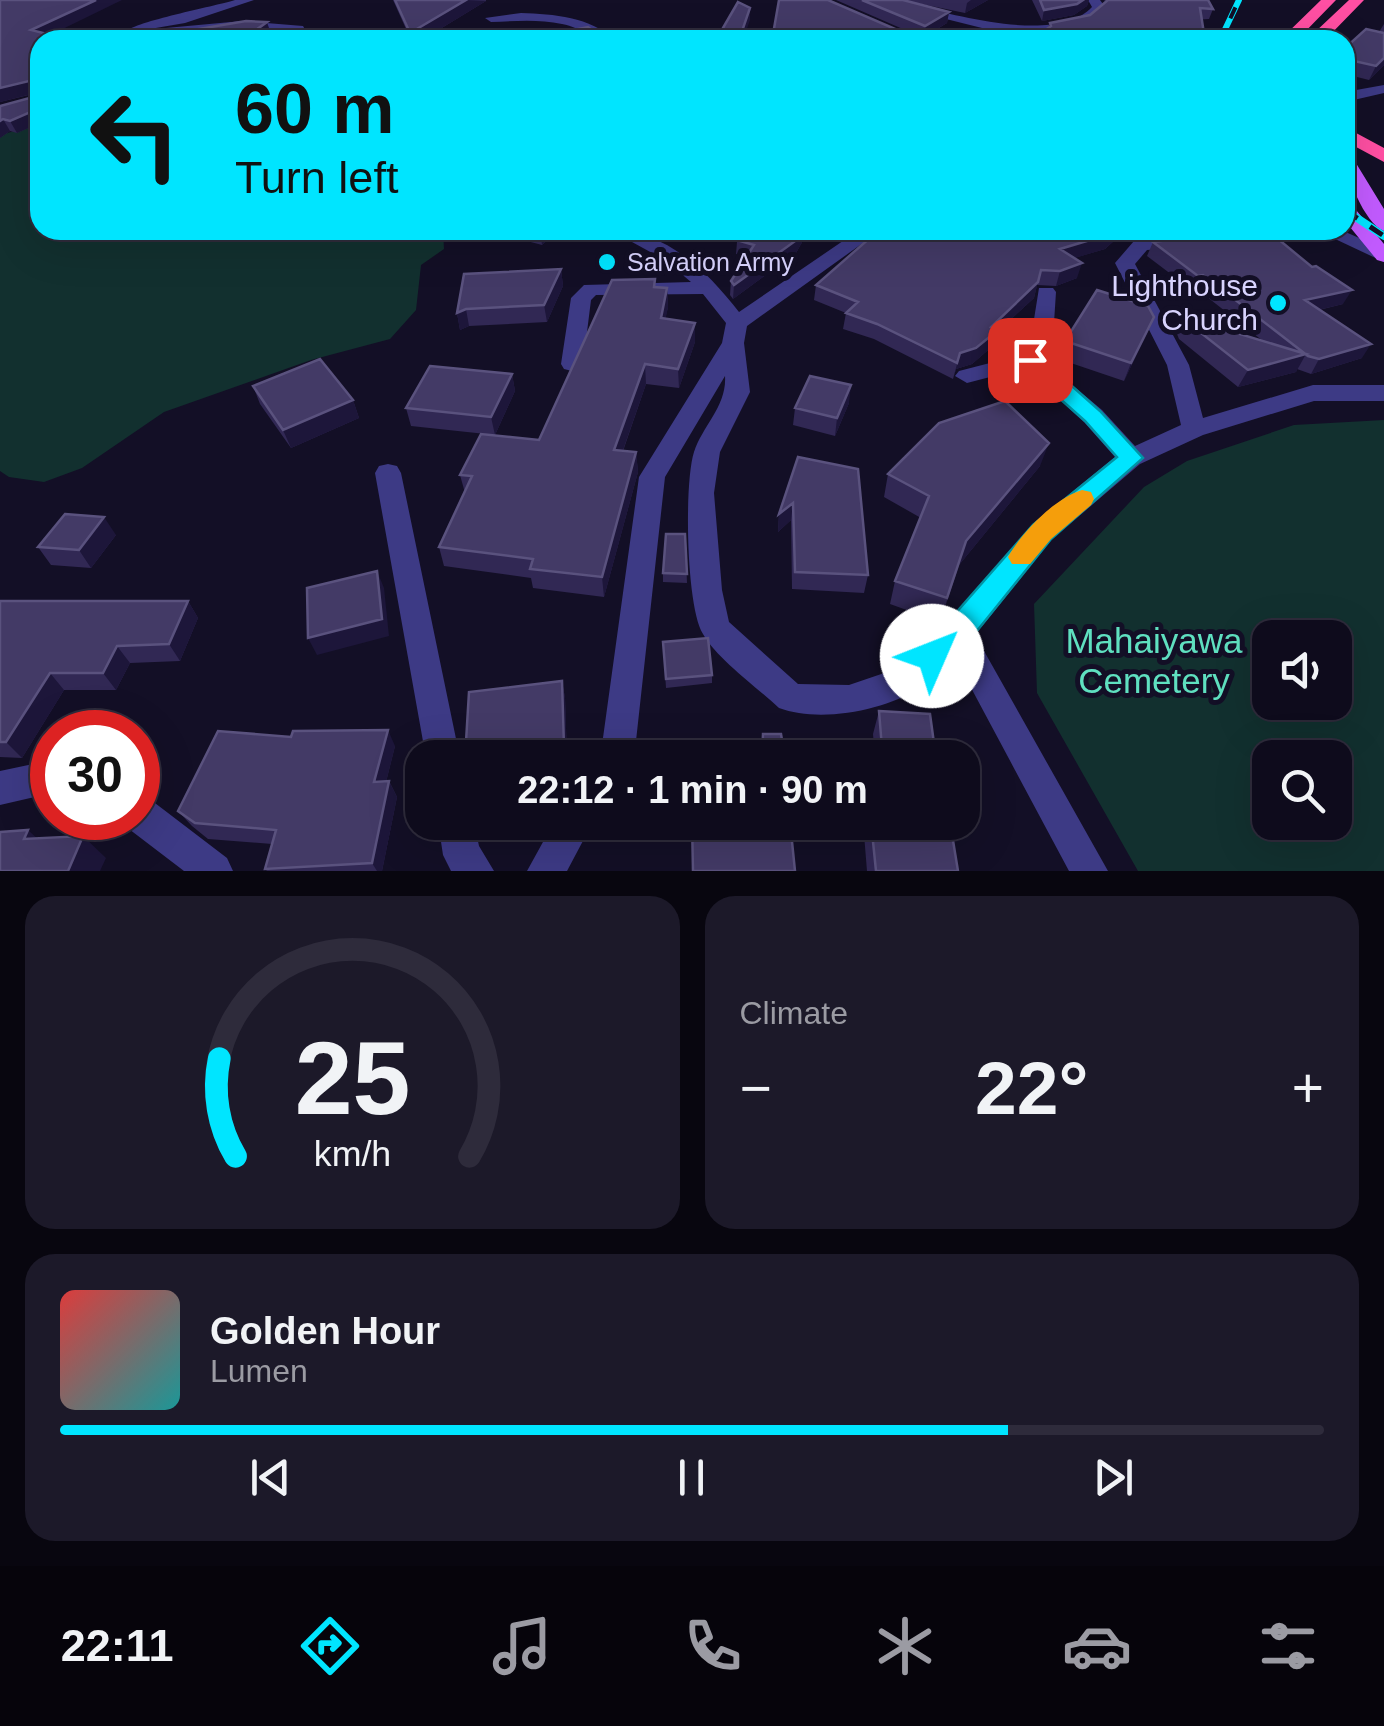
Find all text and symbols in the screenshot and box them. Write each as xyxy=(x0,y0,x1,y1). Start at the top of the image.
icon: left xyxy=(70,70,200,200)
text: 60 m xyxy=(235,70,395,148)
text: Turn left xyxy=(235,152,398,203)
place label: Salvation Army xyxy=(627,248,794,276)
marker: Salvation Army xyxy=(596,251,618,273)
place label: Lighthouse Church xyxy=(1111,269,1258,336)
marker: Lighthouse Church xyxy=(1267,292,1289,314)
pin xyxy=(988,318,1073,403)
icon: arrive xyxy=(1003,333,1058,388)
position arrow xyxy=(880,604,984,708)
map controls xyxy=(1252,620,1352,840)
button: sound xyxy=(1252,620,1352,720)
park label: Mahaiyawa Cemetery xyxy=(1065,621,1243,700)
speed limit sign: 30 xyxy=(30,710,160,840)
button: search xyxy=(1252,740,1352,840)
text: 22:12 · 1 min · 90 m xyxy=(517,769,868,811)
text: Climate xyxy=(740,995,848,1031)
text: 25 xyxy=(294,1020,410,1136)
text: 22° xyxy=(975,1046,1088,1130)
text: − xyxy=(740,1057,772,1119)
text: + xyxy=(1292,1057,1324,1119)
text: km/h xyxy=(314,1134,391,1174)
text: Golden Hour xyxy=(210,1310,440,1352)
text: Lumen xyxy=(210,1353,308,1389)
icon: previous xyxy=(243,1450,298,1505)
icon: pause xyxy=(664,1450,719,1505)
icon: next xyxy=(1086,1450,1141,1505)
icon: directions xyxy=(295,1611,365,1681)
icon: music xyxy=(487,1611,557,1681)
icon: phone xyxy=(678,1611,748,1681)
icon: climate xyxy=(870,1611,940,1681)
icon: car xyxy=(1062,1611,1132,1681)
icon: filters xyxy=(1253,1611,1323,1681)
text: 22:11 xyxy=(61,1620,173,1671)

